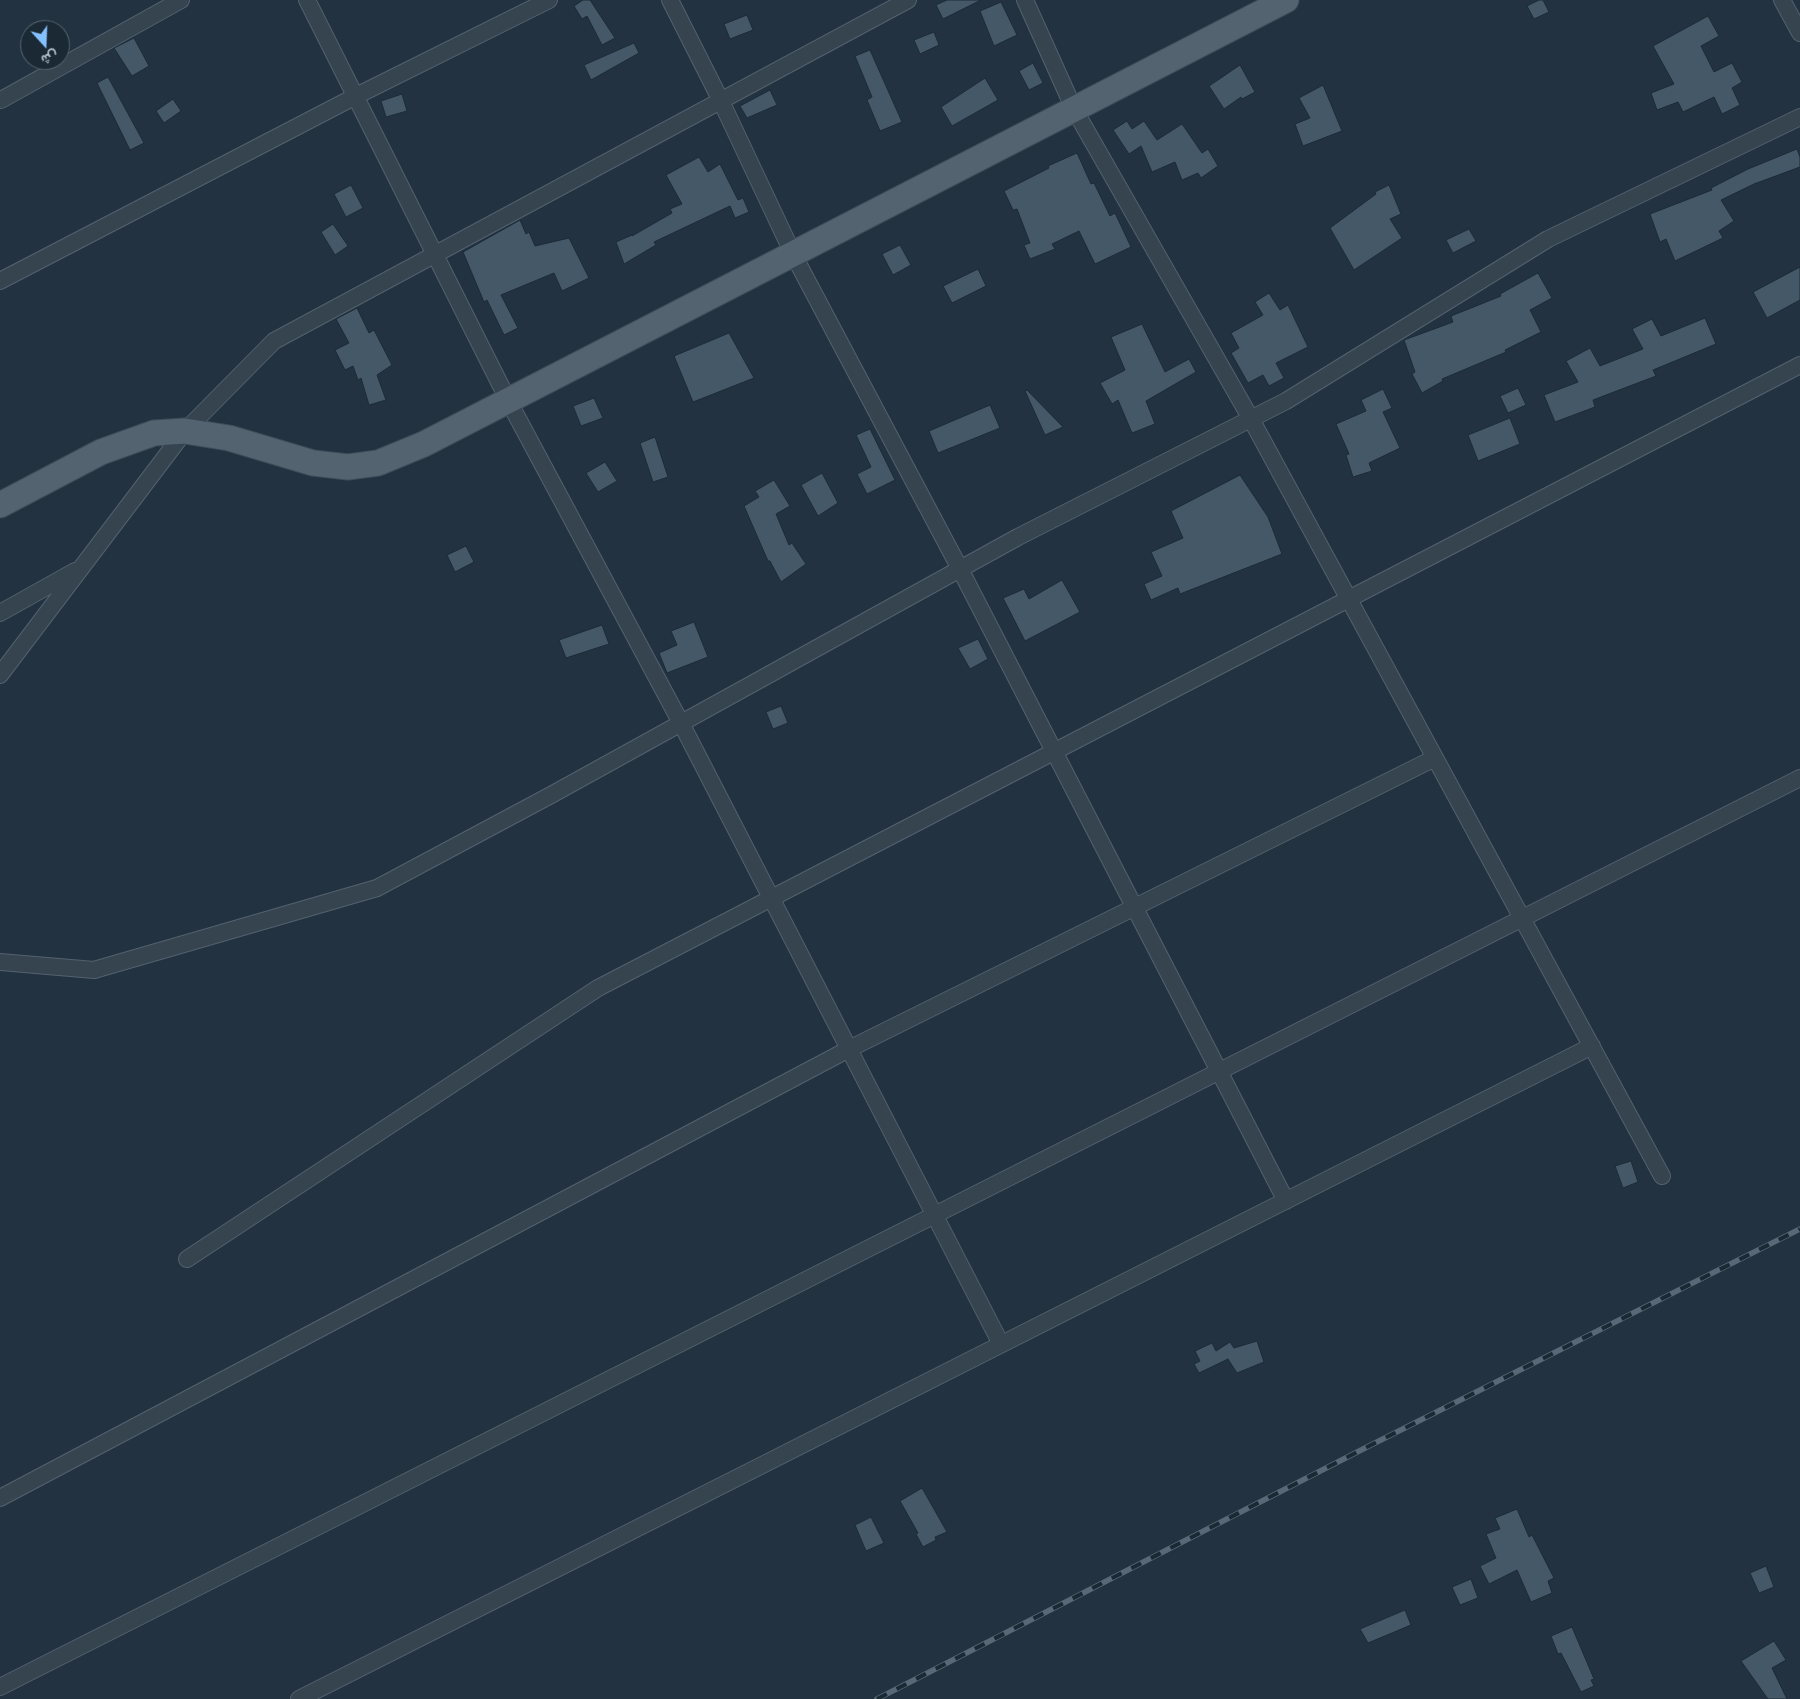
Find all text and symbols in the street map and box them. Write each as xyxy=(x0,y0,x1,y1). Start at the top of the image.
north arrow xyxy=(20,20,70,70)
text: ش xyxy=(39,48,60,69)

